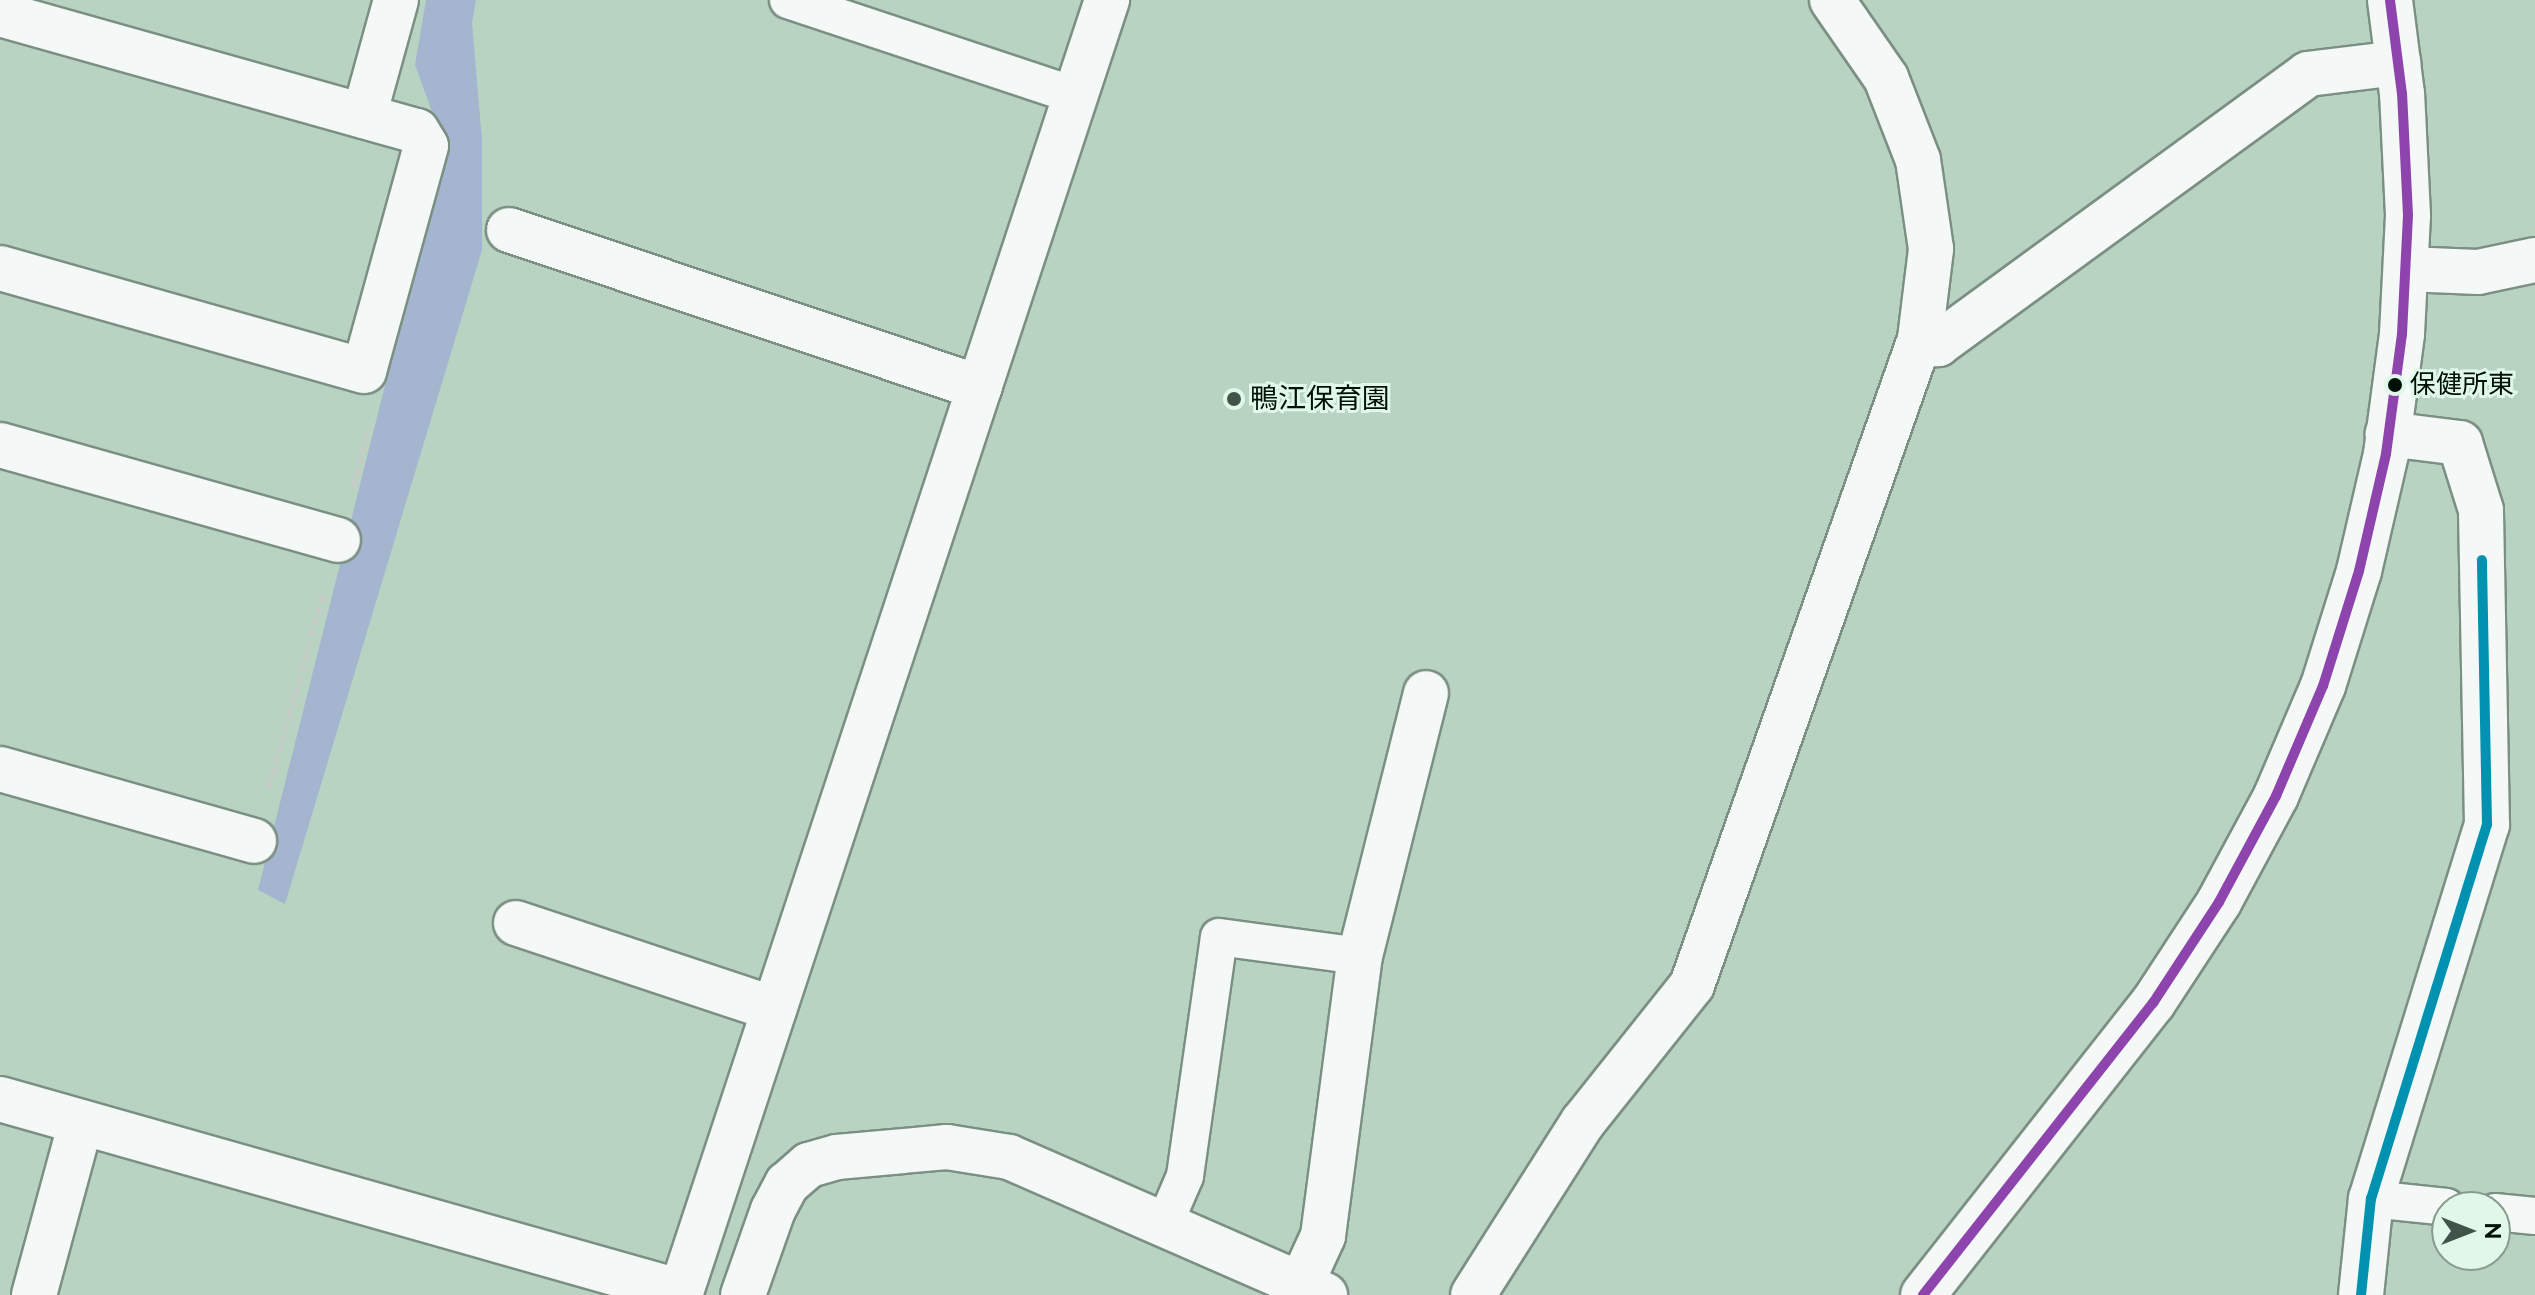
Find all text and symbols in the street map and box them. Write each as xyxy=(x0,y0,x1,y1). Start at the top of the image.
place label: 保健所東 xyxy=(2410,369,2514,401)
marker: 保健所東 xyxy=(2387,377,2403,393)
place label: 鴨江保育園 xyxy=(1250,382,1390,416)
marker: 鴨江保育園 xyxy=(1225,390,1243,408)
north arrow xyxy=(2431,1191,2511,1271)
text: N xyxy=(2480,1223,2506,1239)

